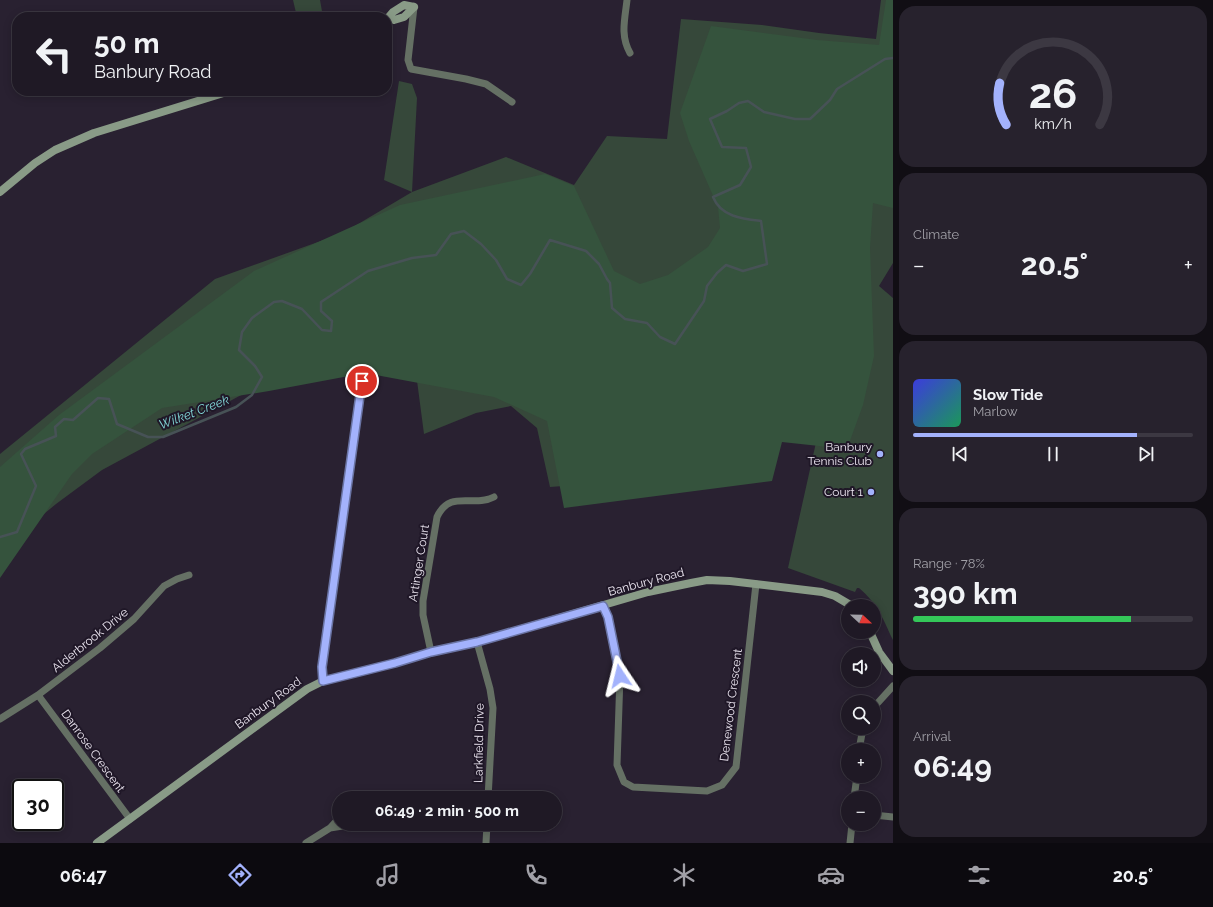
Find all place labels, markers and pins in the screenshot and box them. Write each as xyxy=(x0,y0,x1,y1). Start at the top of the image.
pin xyxy=(345,364,379,398)
place label: Banbury Tennis Club xyxy=(807,440,872,468)
marker: Banbury Tennis Club xyxy=(875,449,885,459)
place label: Court 1 xyxy=(824,485,863,499)
marker: Court 1 xyxy=(866,487,876,497)

